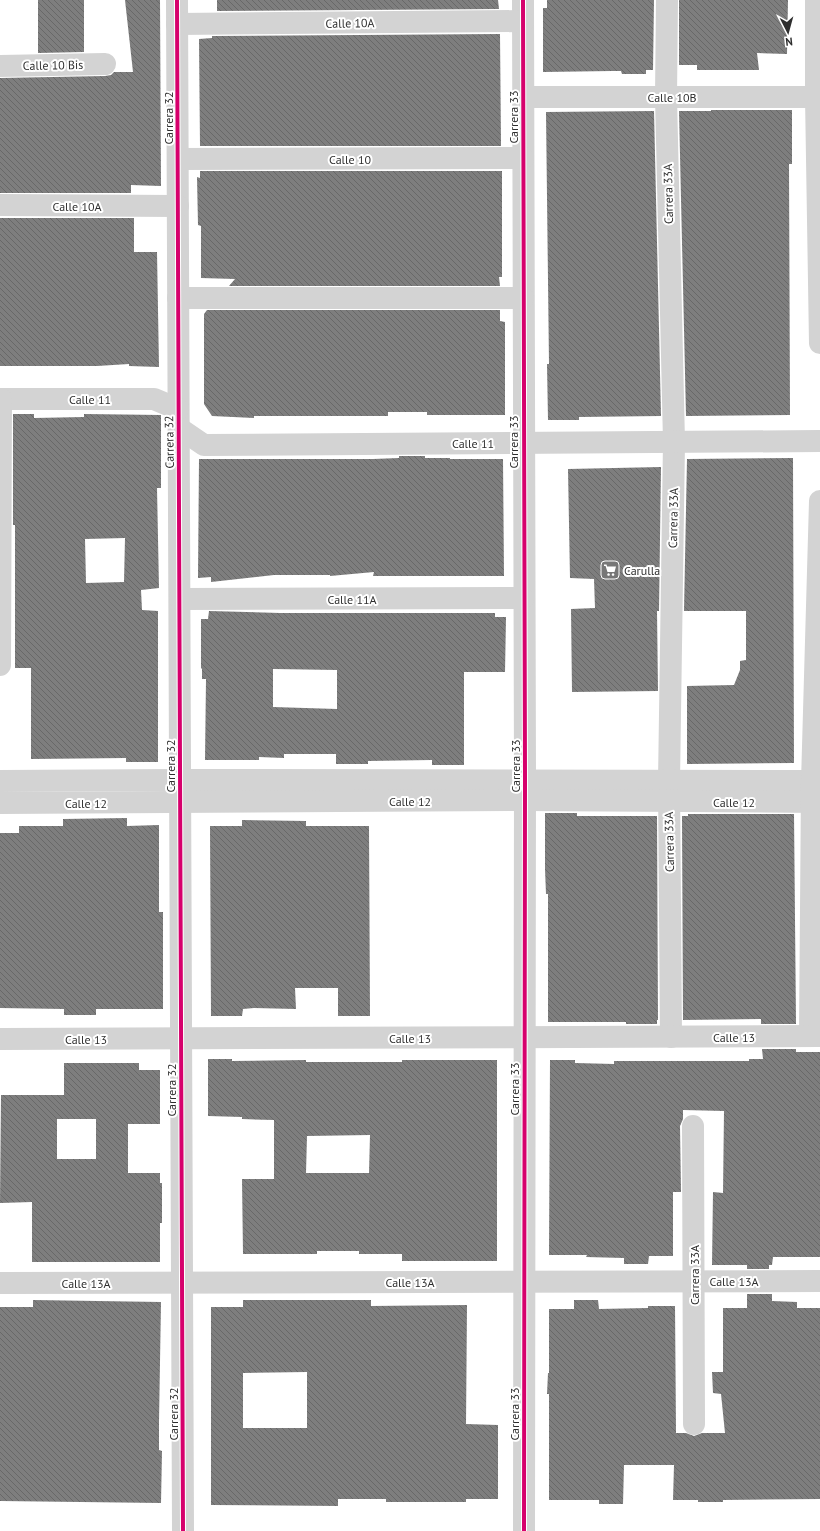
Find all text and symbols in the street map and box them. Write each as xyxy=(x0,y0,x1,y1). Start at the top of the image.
north arrow xyxy=(768,12,808,52)
street label: Calle 10A xyxy=(325,15,375,31)
text: N xyxy=(785,35,793,49)
street label: Calle 10 Bis xyxy=(23,57,83,73)
street label: Carrera 33 xyxy=(506,90,521,144)
street label: Calle 10B xyxy=(648,90,697,105)
street label: Carrera 32 xyxy=(161,91,176,145)
street label: Calle 10 xyxy=(329,152,371,167)
street label: Carrera 33A xyxy=(660,164,676,224)
street label: Calle 10A xyxy=(52,199,102,214)
street label: Calle 11 xyxy=(69,392,111,407)
street label: Carrera 32 xyxy=(161,415,177,469)
street label: Carrera 33 xyxy=(506,415,521,469)
street label: Calle 11 xyxy=(452,436,494,451)
street label: Carrera 33A xyxy=(665,488,681,548)
supermarket icon: Carulla xyxy=(599,559,621,581)
place label: Carulla xyxy=(624,563,660,578)
street label: Calle 11A xyxy=(327,592,377,607)
street label: Carrera 32 xyxy=(163,739,178,793)
street label: Carrera 33 xyxy=(508,739,523,793)
street label: Calle 12 xyxy=(389,794,431,809)
street label: Calle 12 xyxy=(713,795,755,810)
street label: Calle 12 xyxy=(65,796,107,811)
street label: Carrera 33A xyxy=(661,812,677,872)
street label: Calle 13 xyxy=(713,1030,755,1045)
street label: Calle 13 xyxy=(389,1031,431,1046)
street label: Calle 13 xyxy=(65,1032,107,1047)
street label: Carrera 33 xyxy=(507,1062,522,1116)
street label: Carrera 32 xyxy=(164,1063,179,1117)
street label: Carrera 33A xyxy=(687,1245,702,1305)
street label: Calle 13A xyxy=(709,1274,759,1289)
street label: Calle 13A xyxy=(385,1275,435,1290)
street label: Calle 13A xyxy=(61,1276,111,1291)
street label: Carrera 32 xyxy=(166,1387,181,1441)
street label: Carrera 33 xyxy=(507,1387,522,1441)

